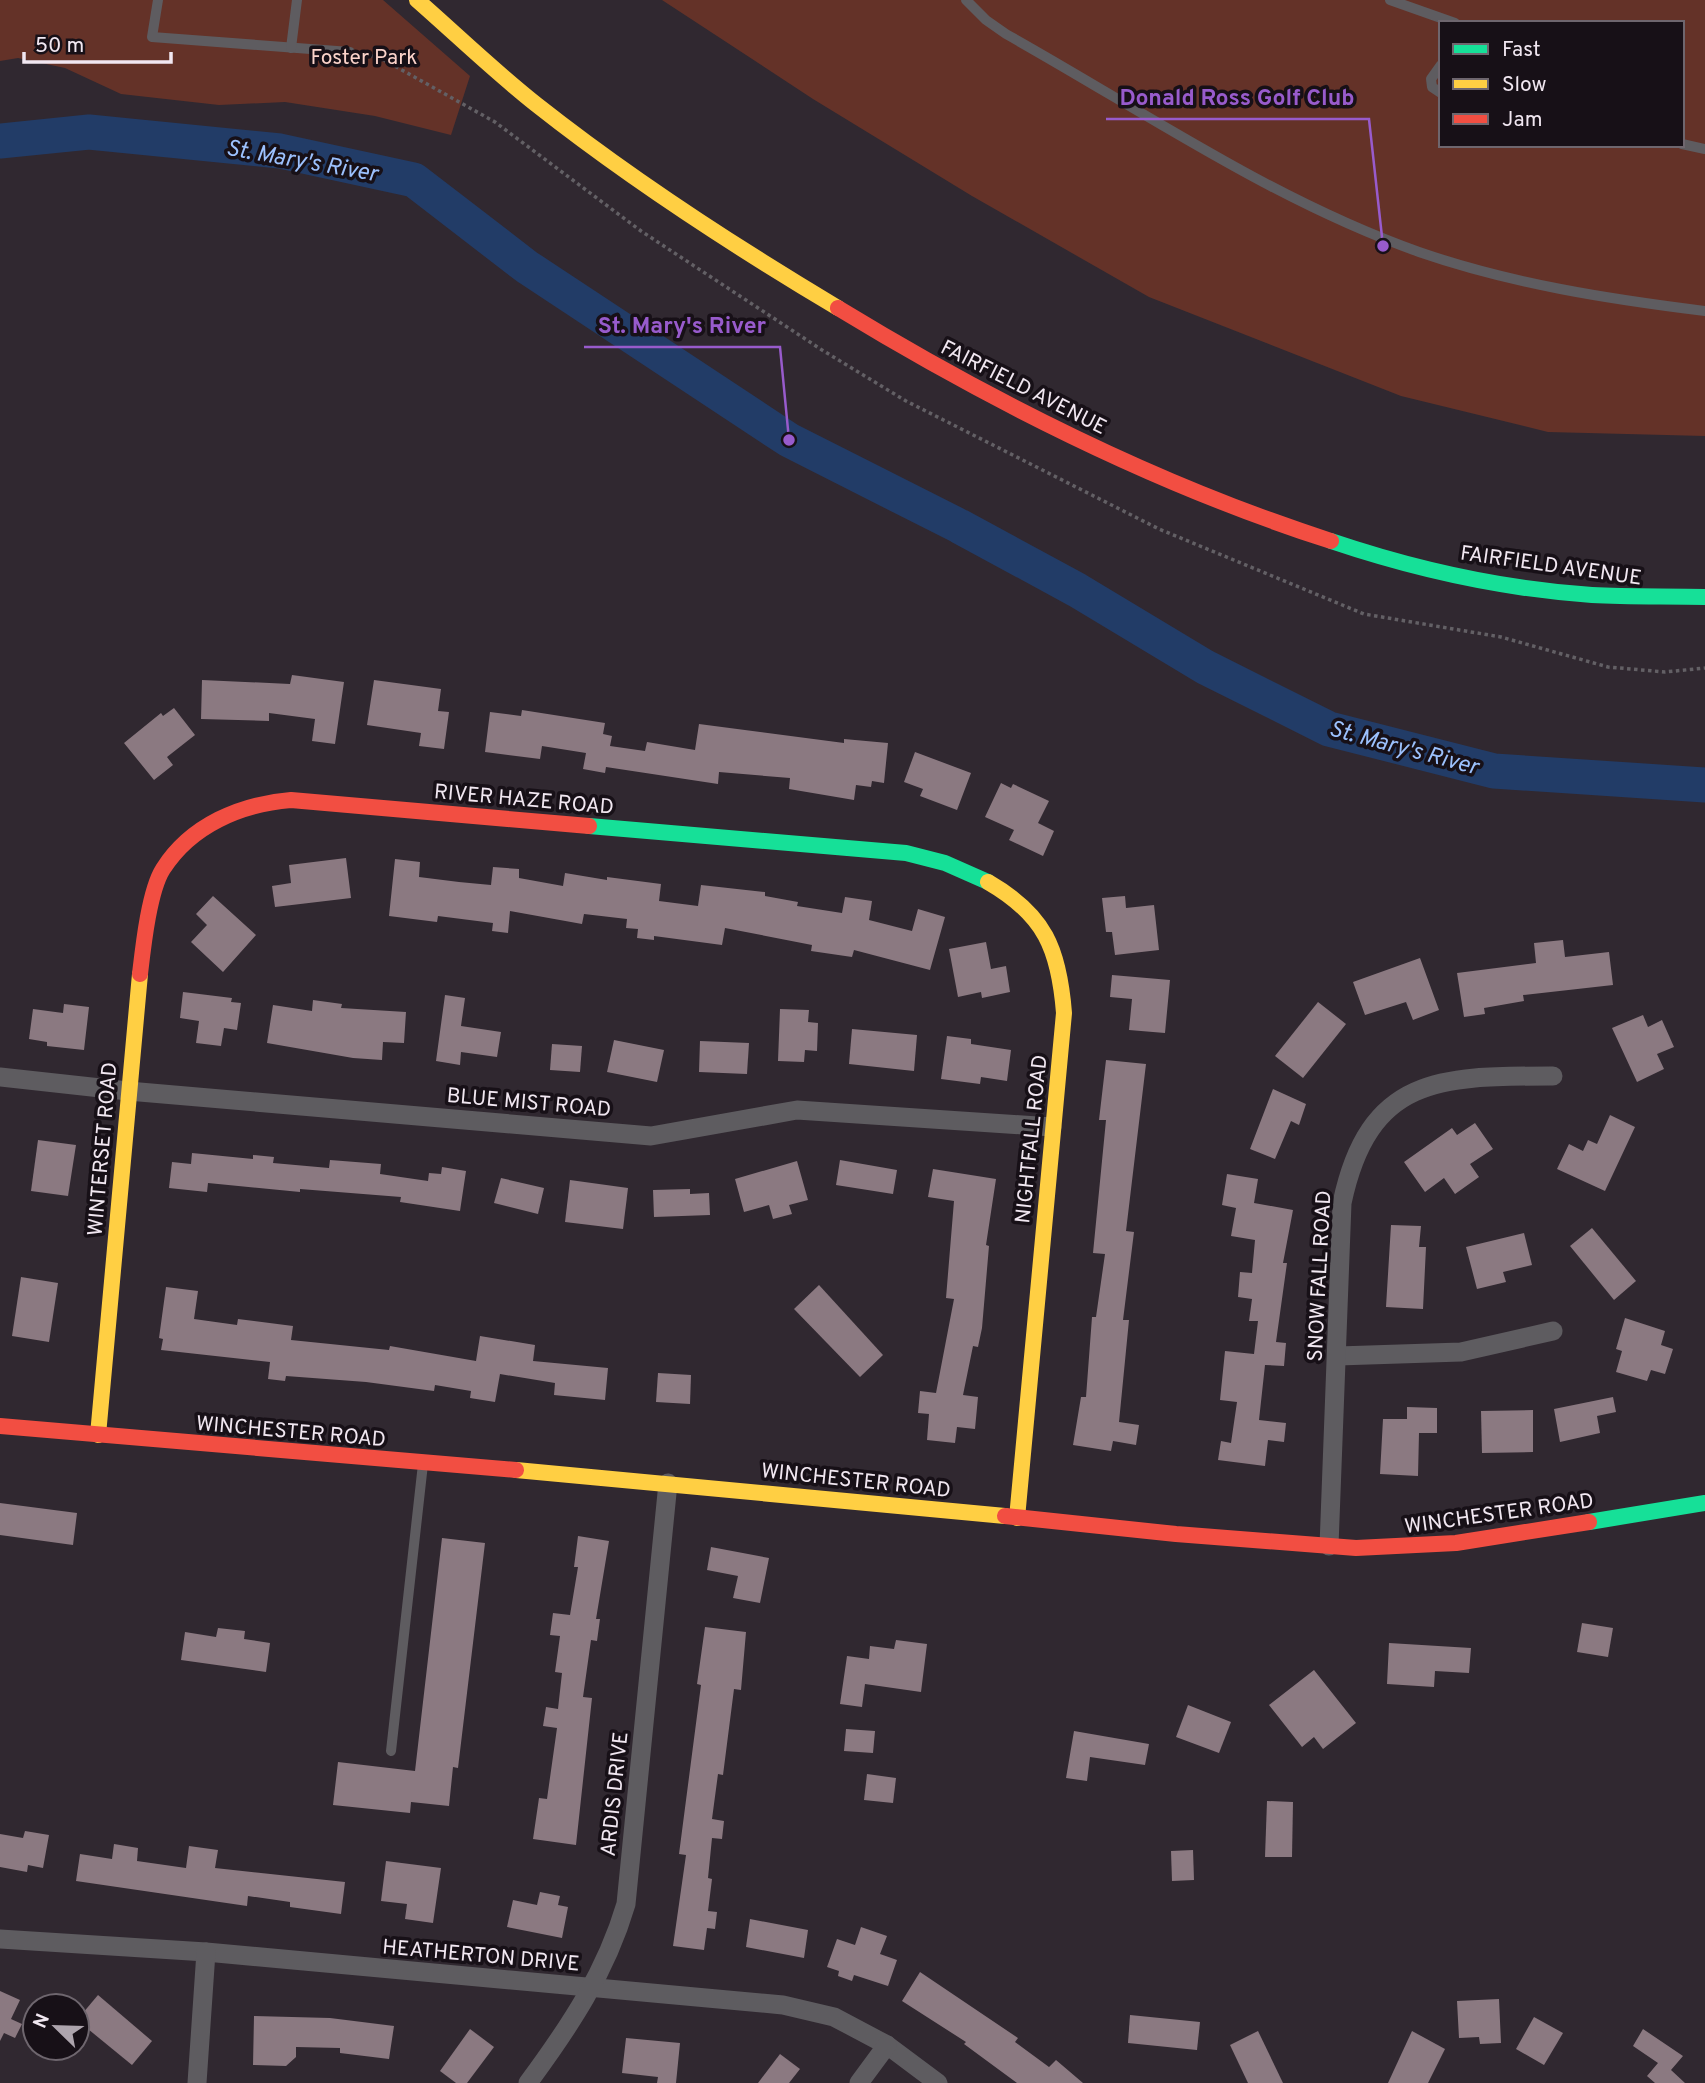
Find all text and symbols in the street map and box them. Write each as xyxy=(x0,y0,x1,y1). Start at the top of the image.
scale bar xyxy=(24,21,172,65)
legend xyxy=(1439,21,1684,147)
text: 50 m xyxy=(35,33,84,60)
text: Fast xyxy=(1502,37,1541,64)
park label: Foster Park xyxy=(311,45,417,72)
text: Slow xyxy=(1502,72,1547,99)
callout: Donald Ross Golf Club xyxy=(1106,75,1369,119)
text: Donald Ross Golf Club xyxy=(1119,85,1355,114)
text: Jam xyxy=(1502,107,1543,134)
water label: St. Mary's River xyxy=(223,135,382,190)
callout: St. Mary's River xyxy=(584,303,780,347)
text: St. Mary's River xyxy=(598,313,767,342)
street label: FAIRFIELD AVENUE xyxy=(936,335,1111,442)
street label: FAIRFIELD AVENUE xyxy=(1458,540,1643,593)
water label: St. Mary's River xyxy=(1325,716,1483,784)
street label: RIVER HAZE ROAD xyxy=(433,779,615,822)
street label: NIGHTFALL ROAD xyxy=(1010,1054,1055,1225)
street label: WINTERSET ROAD xyxy=(82,1061,125,1237)
street label: BLUE MIST ROAD xyxy=(446,1083,612,1124)
street label: SNOW FALL ROAD xyxy=(1303,1190,1338,1362)
street label: WINCHESTER ROAD xyxy=(195,1411,387,1454)
street label: WINCHESTER ROAD xyxy=(760,1458,952,1505)
street label: WINCHESTER ROAD xyxy=(1403,1488,1596,1541)
street label: ARDIS DRIVE xyxy=(596,1730,635,1858)
street label: HEATHERTON DRIVE xyxy=(381,1934,581,1979)
north arrow xyxy=(21,1992,91,2062)
text: N xyxy=(28,2010,56,2032)

